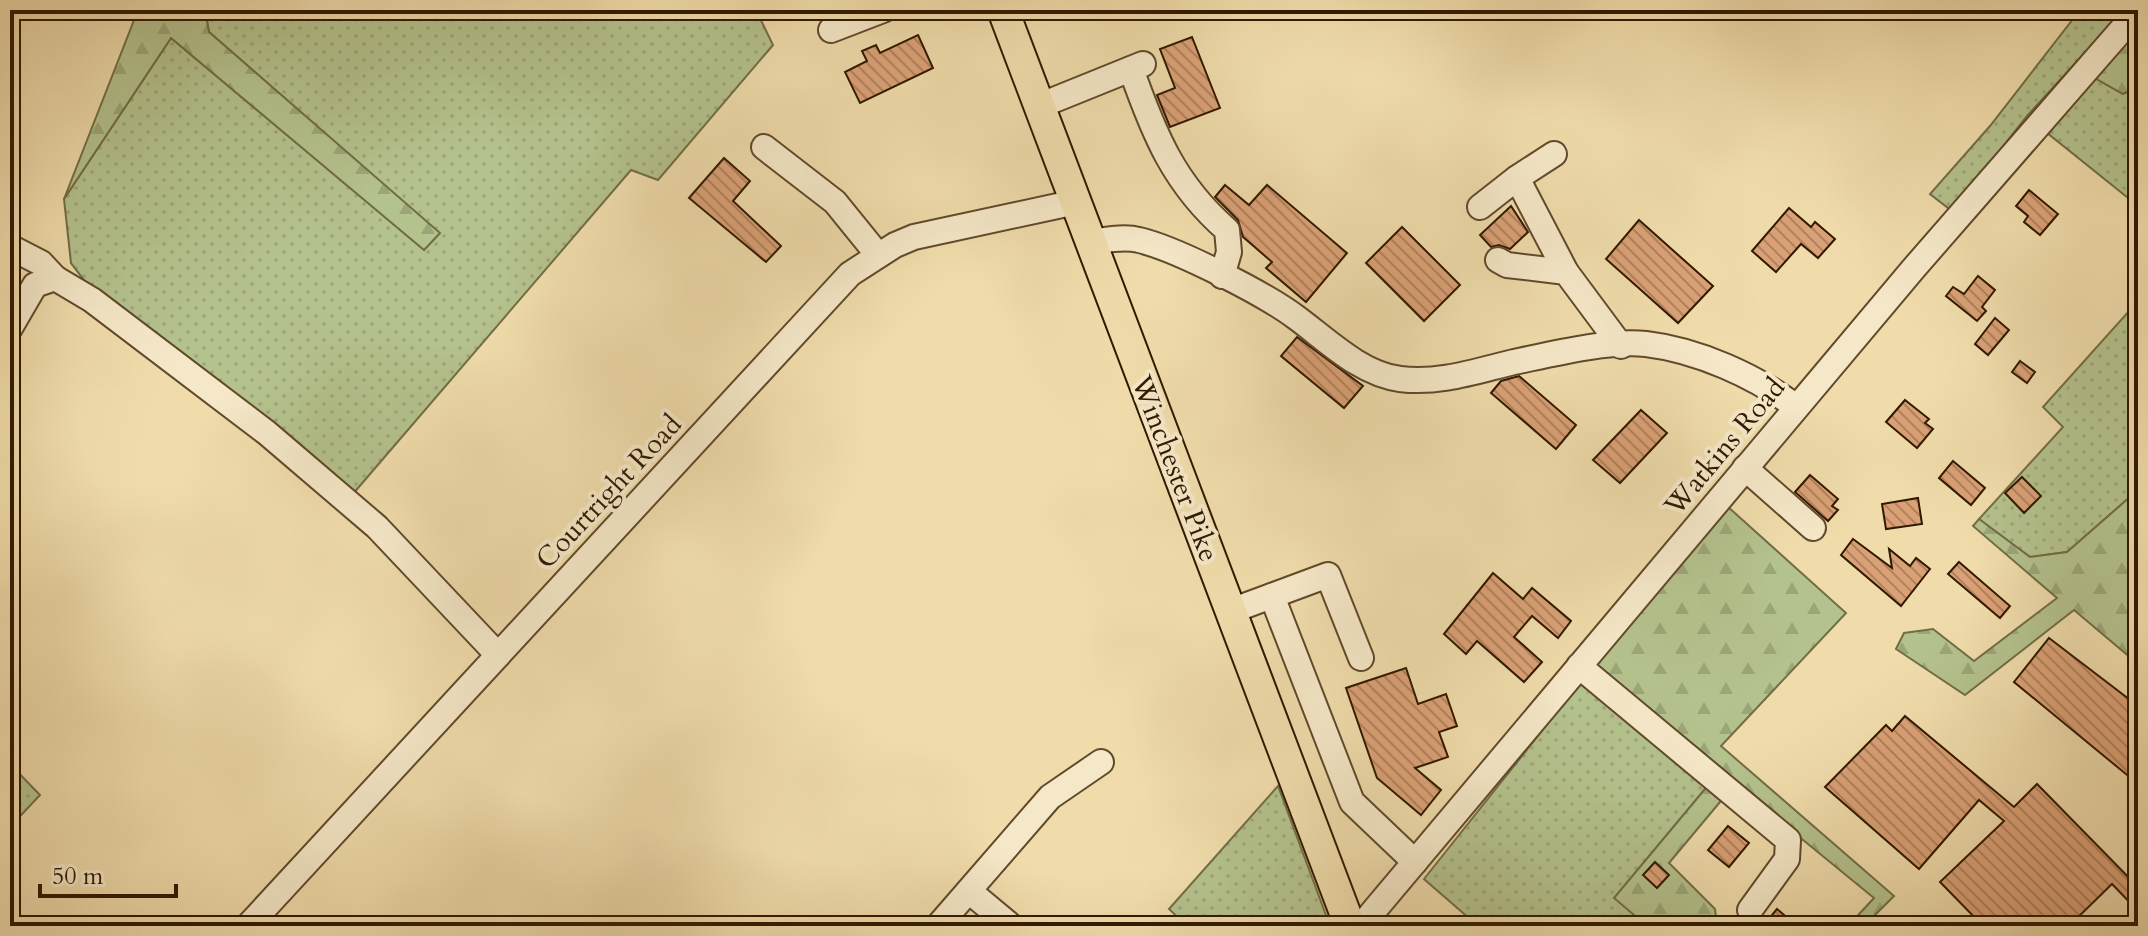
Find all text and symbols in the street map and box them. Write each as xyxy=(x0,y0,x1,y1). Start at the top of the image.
street label: Winchester Pike xyxy=(1122,369,1228,567)
street label: Watkins Road xyxy=(1655,370,1794,524)
street label: Courtright Road xyxy=(527,406,690,577)
scale bar xyxy=(40,848,176,898)
text: 50 m xyxy=(52,860,104,893)

